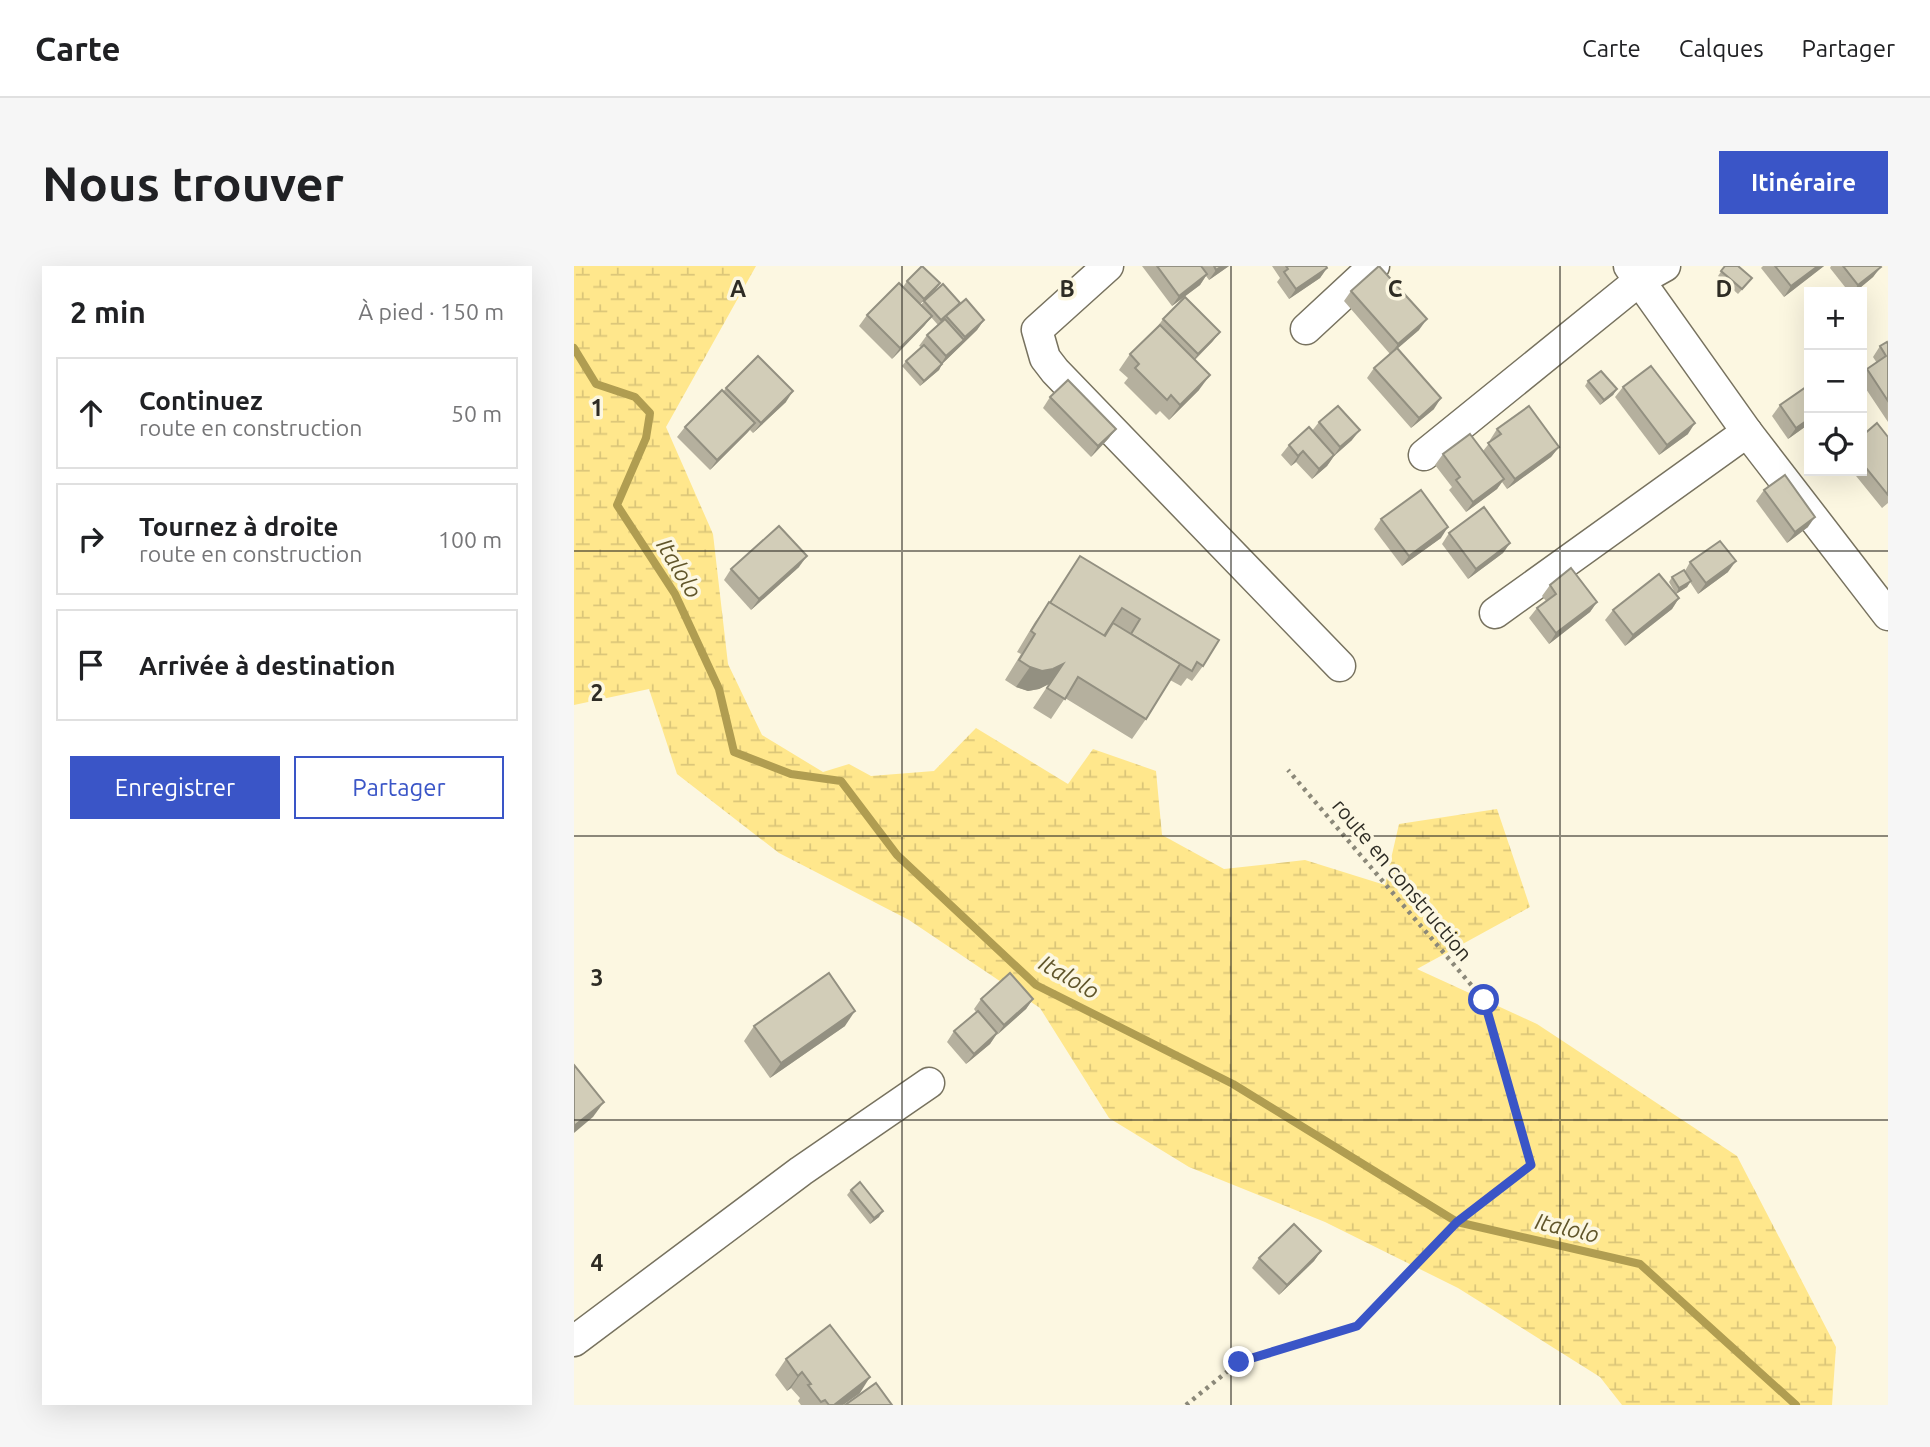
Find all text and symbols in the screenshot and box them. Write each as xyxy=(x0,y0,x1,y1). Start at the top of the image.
text: Carte xyxy=(35,30,121,67)
text: Carte xyxy=(1582,35,1641,62)
text: Calques xyxy=(1679,35,1764,62)
text: Partager xyxy=(1802,35,1895,62)
button: Itinéraire xyxy=(1719,151,1888,214)
text: Nous trouver xyxy=(42,155,344,210)
text: A xyxy=(730,276,746,301)
text: B xyxy=(1059,276,1075,301)
text: C xyxy=(1388,276,1403,301)
text: D xyxy=(1716,276,1732,301)
map controls xyxy=(1804,287,1867,476)
button: + xyxy=(1804,287,1867,350)
text: 2 min xyxy=(70,295,146,329)
text: À pied · 150 m xyxy=(358,299,504,324)
button: − xyxy=(1804,350,1867,413)
text: Continuez xyxy=(139,386,263,415)
icon: ahead xyxy=(72,394,110,432)
text: 1 xyxy=(591,395,603,420)
text: 50 m xyxy=(451,401,502,426)
button: locate xyxy=(1804,413,1867,476)
text: route en construction xyxy=(139,415,362,440)
text: Tournez à droite xyxy=(139,512,338,541)
icon: right xyxy=(72,520,110,558)
text: 100 m xyxy=(438,527,502,552)
water label: Italolo xyxy=(652,534,707,602)
text: route en construction xyxy=(139,541,362,566)
icon: arrive xyxy=(72,646,110,684)
text: Arrivée à destination xyxy=(139,651,395,680)
text: 2 xyxy=(591,680,603,705)
button: Enregistrer xyxy=(70,756,280,819)
button: Partager xyxy=(294,756,504,819)
street label: route en construction xyxy=(1328,794,1477,965)
water label: Italolo xyxy=(1035,950,1103,1004)
text: 3 xyxy=(591,965,603,990)
route start xyxy=(1468,984,1499,1015)
water label: Italolo xyxy=(1533,1208,1601,1247)
text: 4 xyxy=(591,1250,604,1275)
route end xyxy=(1223,1346,1254,1377)

